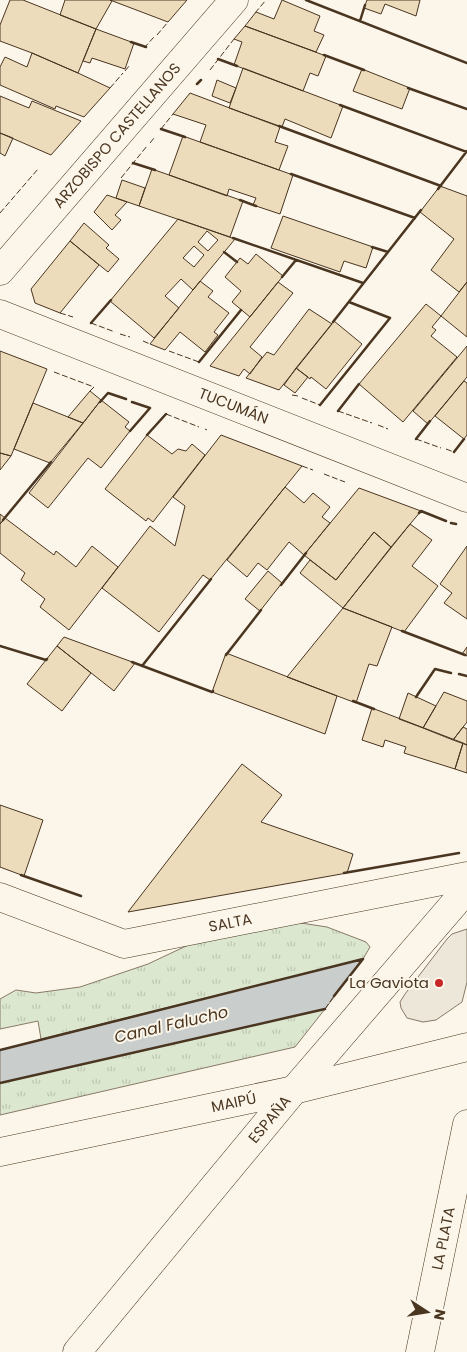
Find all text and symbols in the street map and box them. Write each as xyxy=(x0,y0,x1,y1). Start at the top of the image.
street label: ARZOBISPO CASTELLANOS xyxy=(48,58,185,212)
street label: TUCUMÁN xyxy=(196,382,272,429)
street label: SALTA xyxy=(207,908,254,937)
place label: La Gaviota xyxy=(349,972,429,993)
marker: La Gaviota xyxy=(433,977,445,989)
water label: Canal Falucho xyxy=(112,1000,230,1049)
street label: MAIPÚ xyxy=(209,1087,258,1117)
street label: ESPAÑA xyxy=(243,1091,295,1147)
street label: LA PLATA xyxy=(426,1205,460,1272)
north arrow xyxy=(402,1287,452,1337)
text: N xyxy=(429,1307,451,1322)

